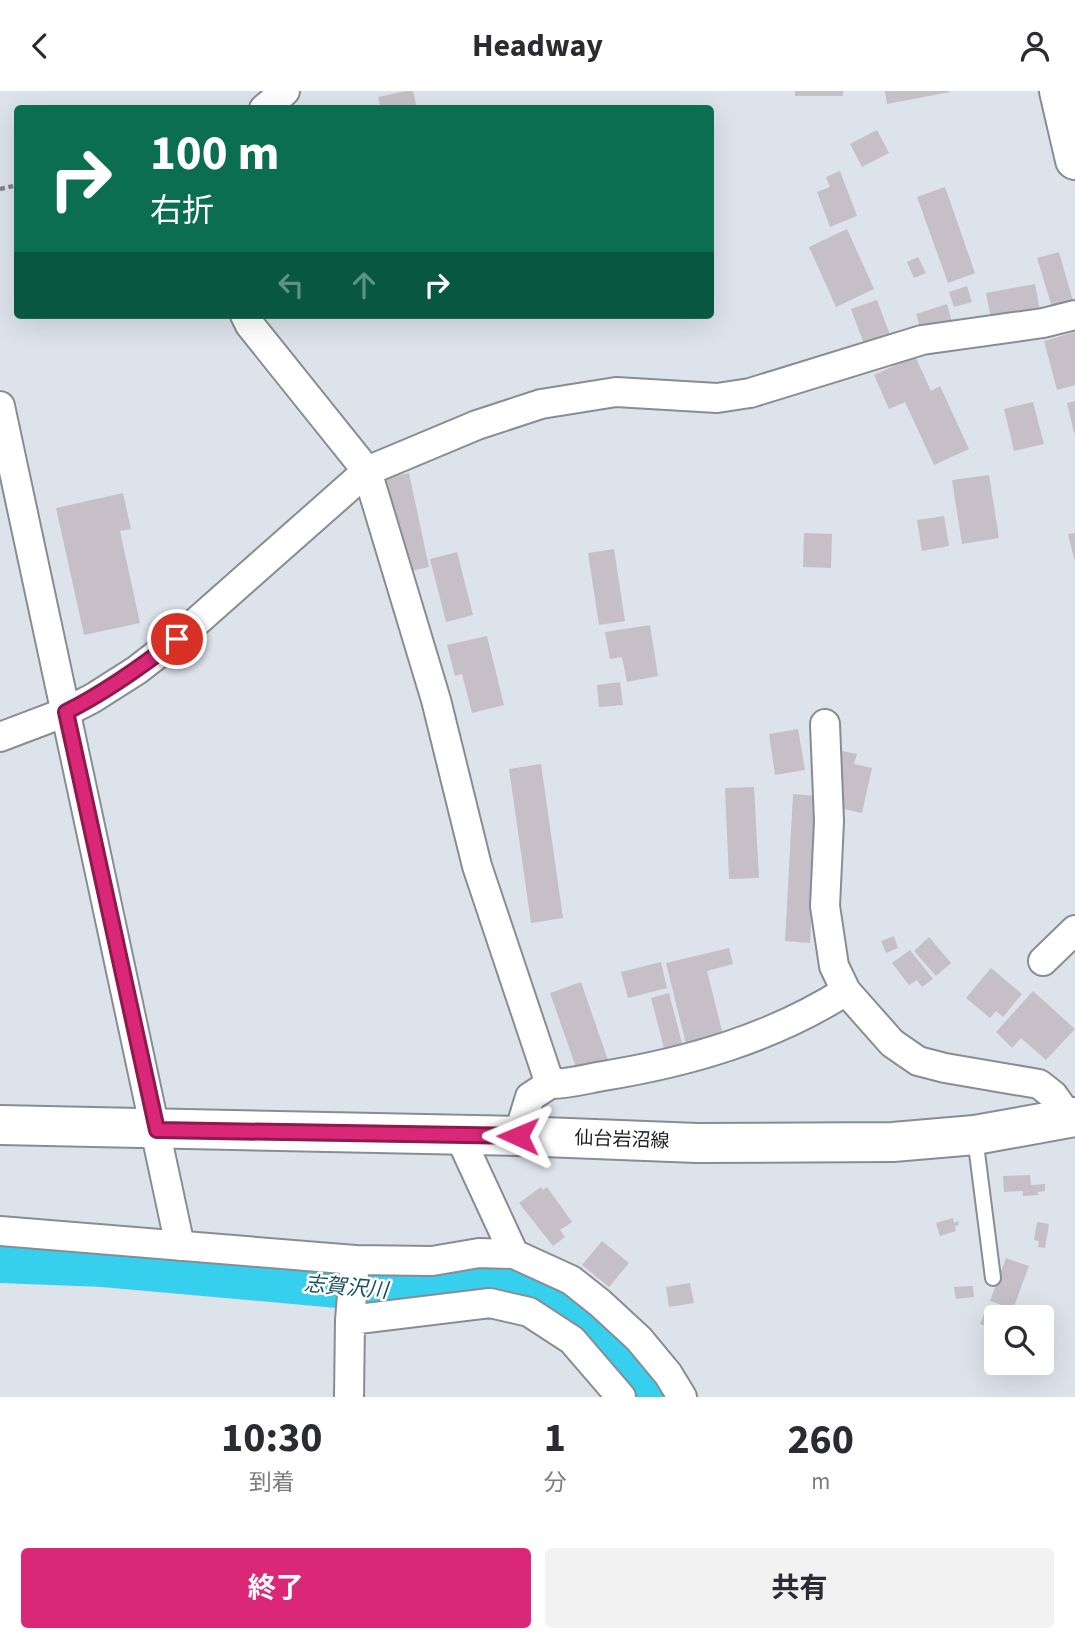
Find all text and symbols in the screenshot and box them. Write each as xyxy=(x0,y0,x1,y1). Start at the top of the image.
text: Headway xyxy=(472,23,603,69)
icon: back xyxy=(21,27,59,65)
icon: person xyxy=(1016,27,1054,65)
text: 100 m xyxy=(150,119,279,189)
icon: right xyxy=(35,133,126,224)
text: 右折 xyxy=(150,188,214,234)
icon: left xyxy=(272,266,310,304)
icon: ahead xyxy=(345,266,383,304)
icon: right xyxy=(418,266,456,304)
pin xyxy=(147,609,207,669)
icon: arrive xyxy=(158,620,196,658)
position arrow xyxy=(481,1099,555,1173)
street label: 仙台岩沼線 xyxy=(574,1125,670,1155)
water label: 志賀沢川 xyxy=(303,1268,391,1306)
map controls xyxy=(984,1305,1054,1375)
button: search xyxy=(984,1305,1054,1375)
text: 10:30 xyxy=(221,1408,322,1468)
text: 1 xyxy=(544,1408,566,1468)
text: 260 xyxy=(787,1410,854,1470)
text: m xyxy=(811,1465,830,1498)
text: 到着 xyxy=(249,1466,295,1499)
text: 分 xyxy=(543,1466,566,1499)
button: 終了 xyxy=(21,1548,531,1628)
button: 共有 xyxy=(545,1548,1054,1628)

